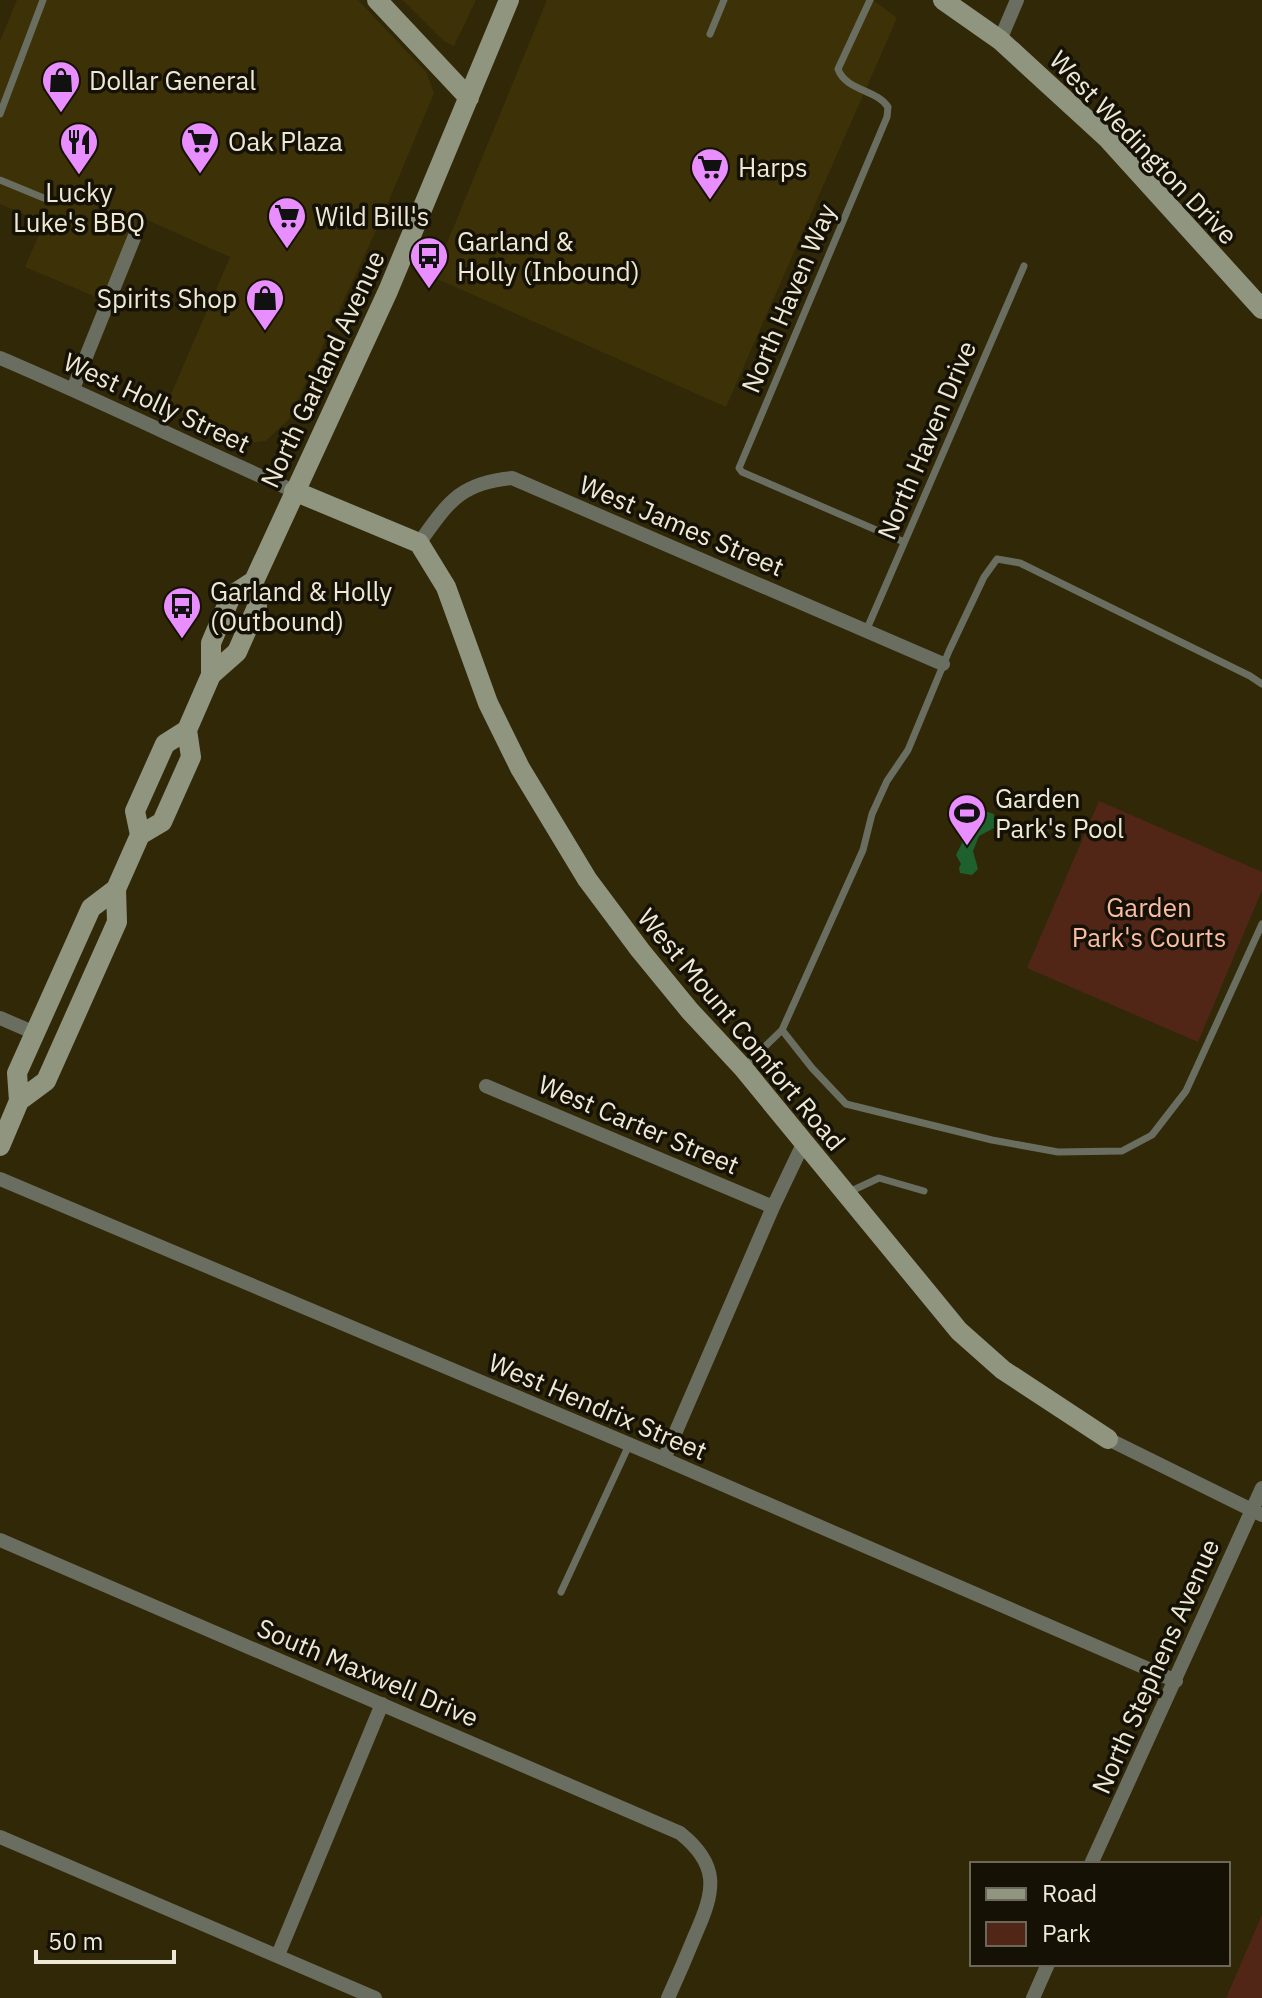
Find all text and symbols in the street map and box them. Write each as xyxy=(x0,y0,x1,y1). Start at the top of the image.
street label: West Wedington Drive xyxy=(1043,43,1245,251)
shop icon: Dollar General xyxy=(40,59,82,114)
place label: Dollar General xyxy=(89,63,256,97)
supermarket icon: Oak Plaza xyxy=(179,120,221,175)
restaurant icon: Lucky Luke's BBQ xyxy=(58,121,100,176)
place label: Oak Plaza xyxy=(228,124,343,158)
supermarket icon: Harps xyxy=(689,146,731,201)
place label: Harps xyxy=(738,150,808,184)
place label: Lucky Luke's BBQ xyxy=(13,175,145,239)
supermarket icon: Wild Bill's xyxy=(266,195,308,250)
street label: North Haven Way xyxy=(733,198,843,398)
place label: Wild Bill's xyxy=(315,199,429,233)
place label: Garland & Holly (Inbound) xyxy=(457,224,640,288)
bus stop icon: Garland & Holly (Inbound) xyxy=(408,235,450,290)
street label: North Garland Avenue xyxy=(252,245,392,493)
shop icon: Spirits Shop xyxy=(244,277,286,332)
place label: Spirits Shop xyxy=(97,281,237,315)
street label: North Haven Drive xyxy=(869,335,983,545)
street label: West Holly Street xyxy=(58,344,256,460)
street label: West James Street xyxy=(575,467,789,583)
place label: Garland & Holly (Outbound) xyxy=(210,574,392,638)
bus stop icon: Garland & Holly (Outbound) xyxy=(161,585,203,640)
place label: Garden Park's Pool xyxy=(995,781,1124,845)
sports icon: Garden Park's Pool xyxy=(946,792,988,847)
park label: Garden Park's Courts xyxy=(1072,890,1226,954)
street label: West Mount Comfort Road xyxy=(631,901,853,1157)
street label: West Carter Street xyxy=(534,1066,744,1182)
street label: West Hendrix Street xyxy=(484,1345,712,1467)
street label: North Stephens Avenue xyxy=(1083,1533,1227,1799)
street label: South Maxwell Drive xyxy=(252,1610,484,1734)
legend xyxy=(970,1862,1230,1966)
text: Road xyxy=(1042,1877,1097,1909)
scale bar xyxy=(36,1914,174,1964)
text: Park xyxy=(1042,1917,1091,1949)
text: 50 m xyxy=(48,1925,103,1957)

